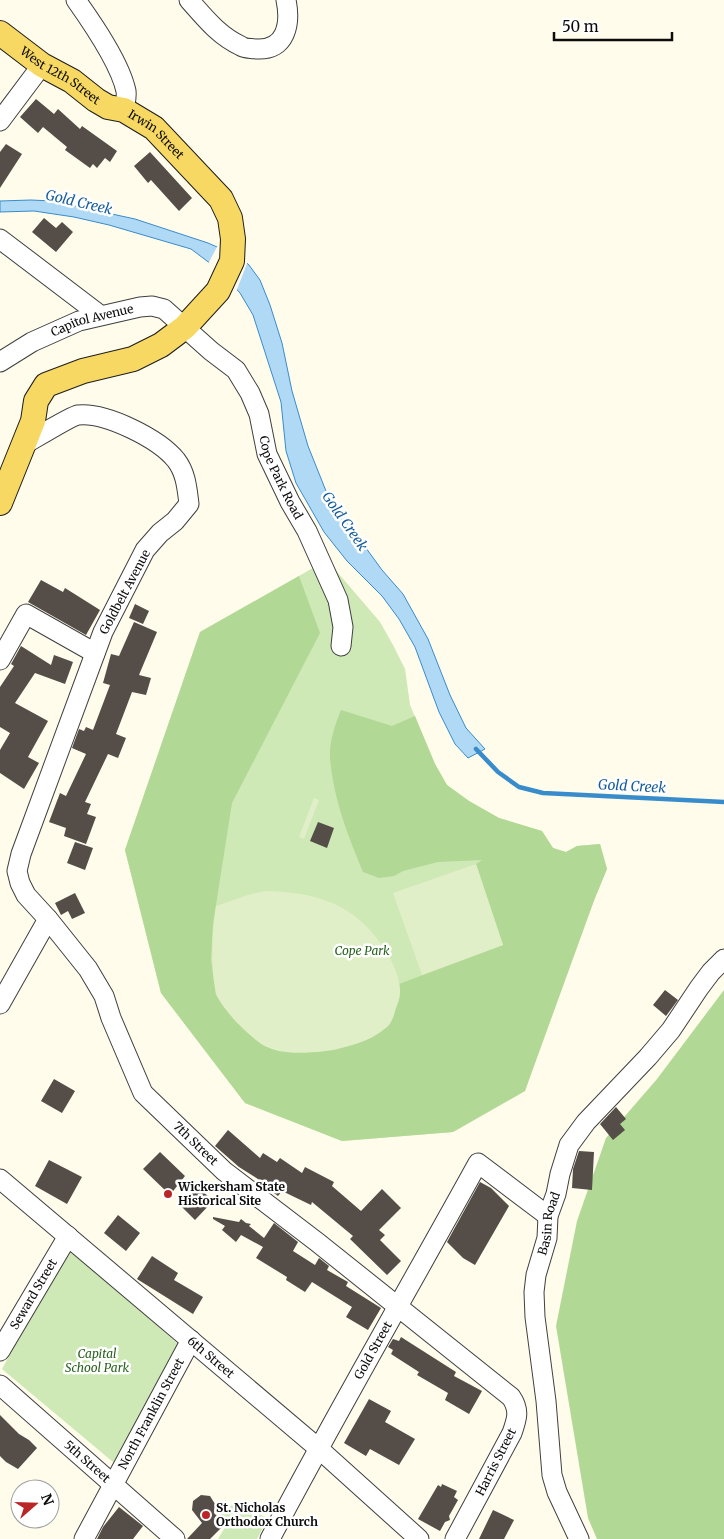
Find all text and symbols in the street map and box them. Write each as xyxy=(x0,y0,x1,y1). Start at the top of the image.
scale bar xyxy=(554,10,672,42)
text: 50 m xyxy=(562,17,599,36)
street label: West 12th Street xyxy=(17,43,103,108)
street label: Irwin Street xyxy=(125,106,188,162)
water label: Gold Creek xyxy=(44,186,114,218)
street label: Capitol Avenue xyxy=(48,301,135,340)
street label: Cope Park Road xyxy=(257,434,306,522)
water label: Gold Creek xyxy=(318,488,372,554)
street label: Goldbelt Avenue xyxy=(96,547,153,637)
water label: Gold Creek xyxy=(598,775,667,797)
park label: Cope Park xyxy=(334,943,390,958)
street label: 7th Street xyxy=(170,1118,222,1168)
place label: Wickersham State Historical Site xyxy=(177,1179,286,1208)
marker: Wickersham State Historical Site xyxy=(162,1188,174,1200)
street label: Basin Road xyxy=(534,1190,563,1257)
street label: Seward Street xyxy=(6,1256,60,1332)
street label: Gold Street xyxy=(351,1318,395,1382)
street label: 6th Street xyxy=(184,1333,238,1381)
park label: Capital School Park xyxy=(65,1346,129,1375)
street label: North Franklin Street xyxy=(115,1355,187,1472)
street label: Harris Street xyxy=(472,1425,519,1498)
street label: 5th Street xyxy=(61,1437,114,1486)
north arrow xyxy=(10,1479,60,1529)
text: N xyxy=(37,1491,58,1508)
place label: St. Nicholas Orthodox Church xyxy=(216,1500,318,1529)
marker: St. Nicholas Orthodox Church xyxy=(200,1509,212,1521)

